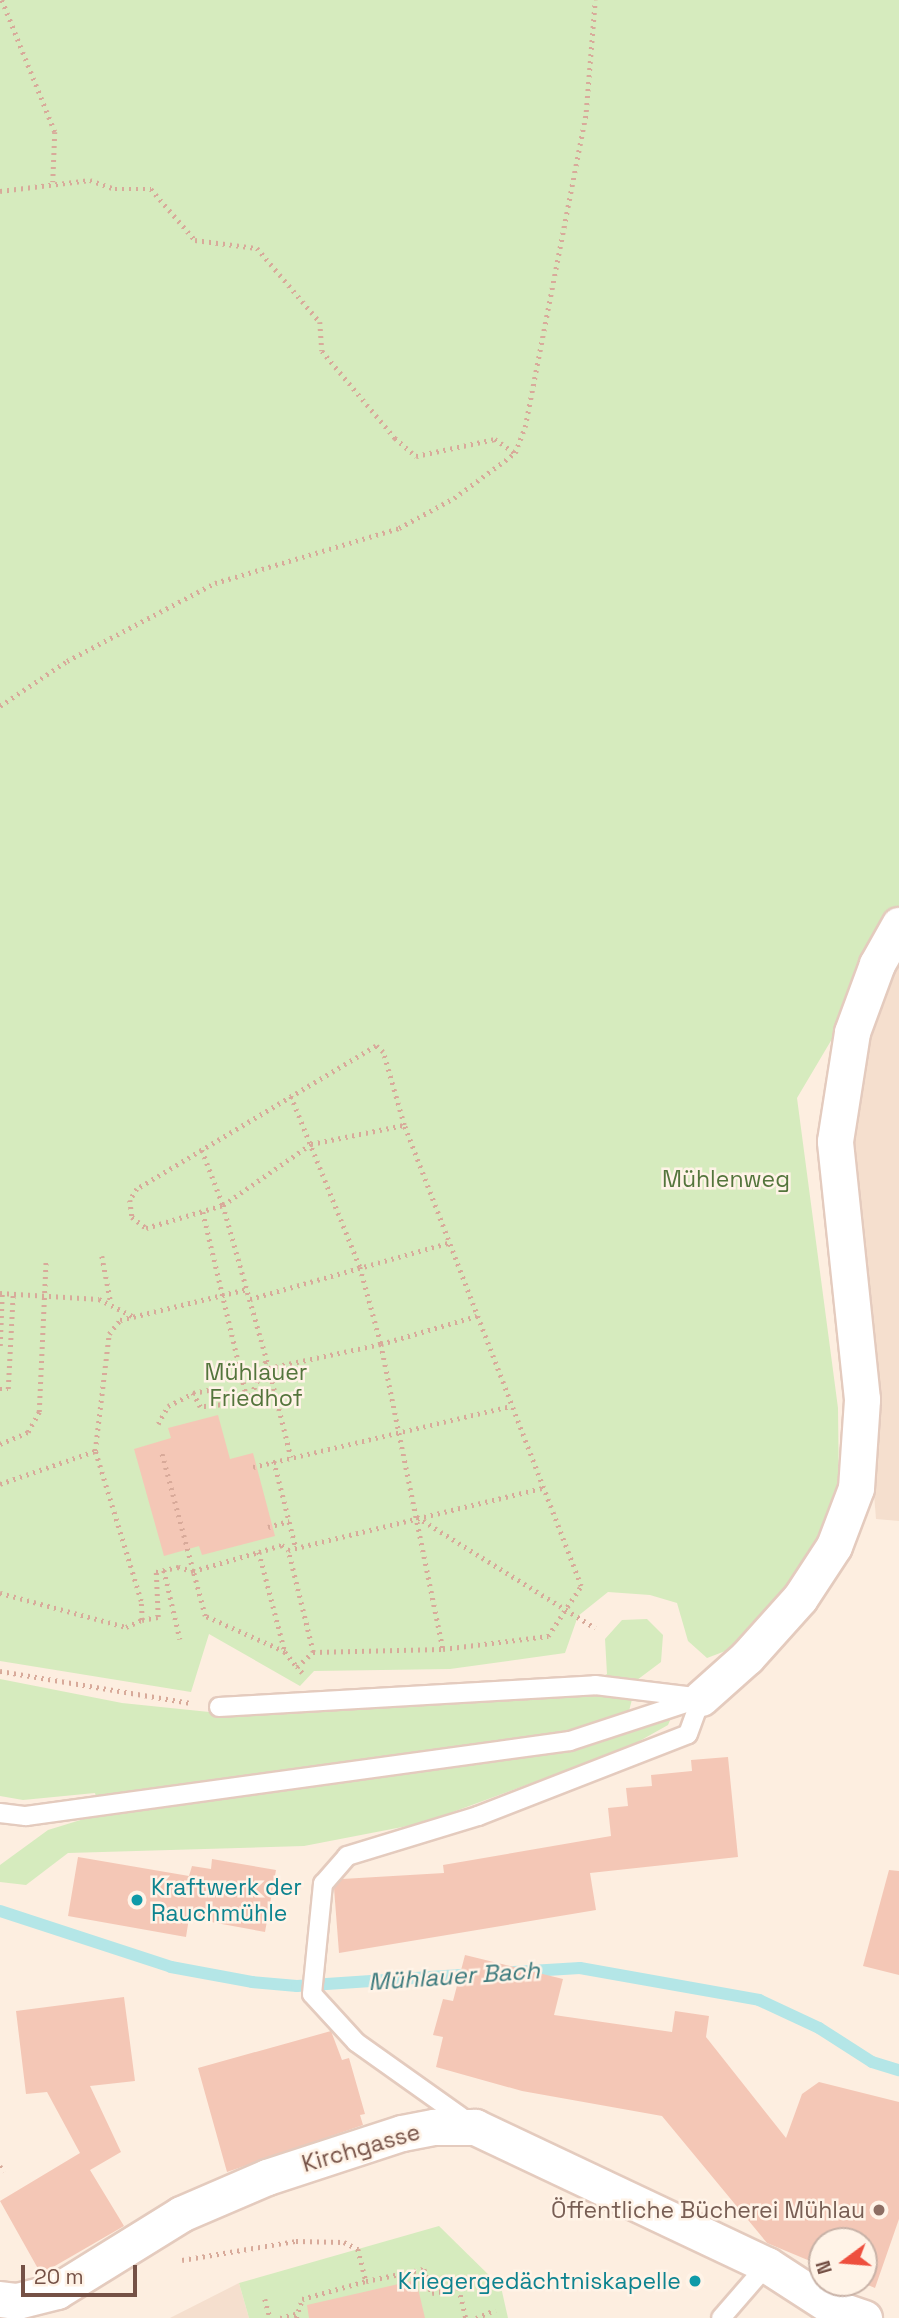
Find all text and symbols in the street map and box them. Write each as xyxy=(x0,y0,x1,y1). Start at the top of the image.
park label: Mühlenweg xyxy=(662,1165,790,1193)
park label: Mühlauer Friedhof xyxy=(204,1358,308,1412)
place label: Kraftwerk der Rauchmühle xyxy=(151,1873,302,1927)
marker: Kraftwerk der Rauchmühle xyxy=(129,1892,145,1908)
water label: Mühlauer Bach xyxy=(367,1956,541,1996)
street label: Kirchgasse xyxy=(299,2118,423,2178)
place label: Öffentliche Bücherei Mühlau xyxy=(551,2196,865,2224)
marker: Öffentliche Bücherei Mühlau xyxy=(871,2202,887,2218)
north arrow xyxy=(808,2227,878,2297)
scale bar xyxy=(24,2252,140,2296)
text: N xyxy=(810,2258,838,2277)
text: 20 m xyxy=(34,2263,84,2290)
place label: Kriegergedächtniskapelle xyxy=(398,2267,681,2295)
marker: Kriegergedächtniskapelle xyxy=(687,2273,703,2289)

